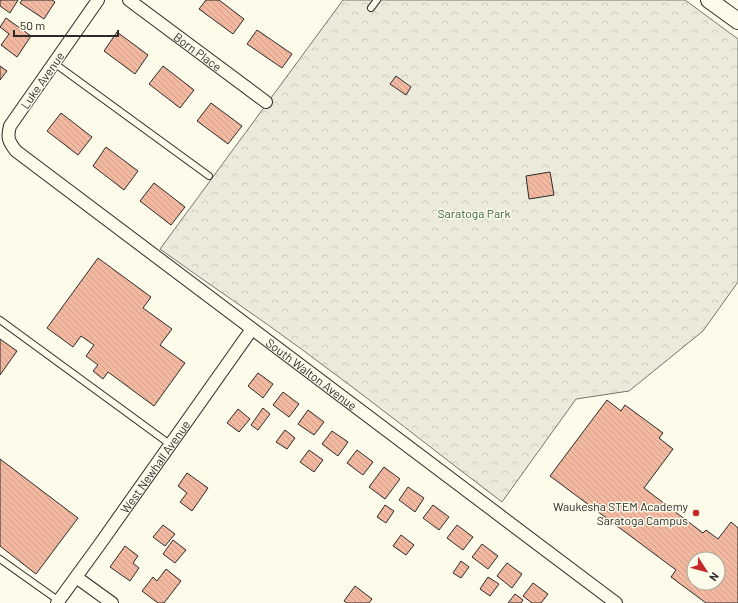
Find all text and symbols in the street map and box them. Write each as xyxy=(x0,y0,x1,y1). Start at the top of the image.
scale bar xyxy=(14,12,118,38)
text: 50 m xyxy=(20,18,45,32)
street label: Born Place xyxy=(171,29,225,74)
street label: Luke Avenue xyxy=(17,49,67,111)
park label: Saratoga Park xyxy=(438,206,510,220)
street label: South Walton Avenue xyxy=(264,335,360,412)
street label: West Newhall Avenue xyxy=(117,417,192,516)
place label: Waukesha STEM Academy Saratoga Campus xyxy=(553,499,688,527)
marker: Waukesha STEM Academy Saratoga Campus xyxy=(691,508,701,518)
north arrow xyxy=(686,551,726,591)
text: N xyxy=(707,570,722,584)

